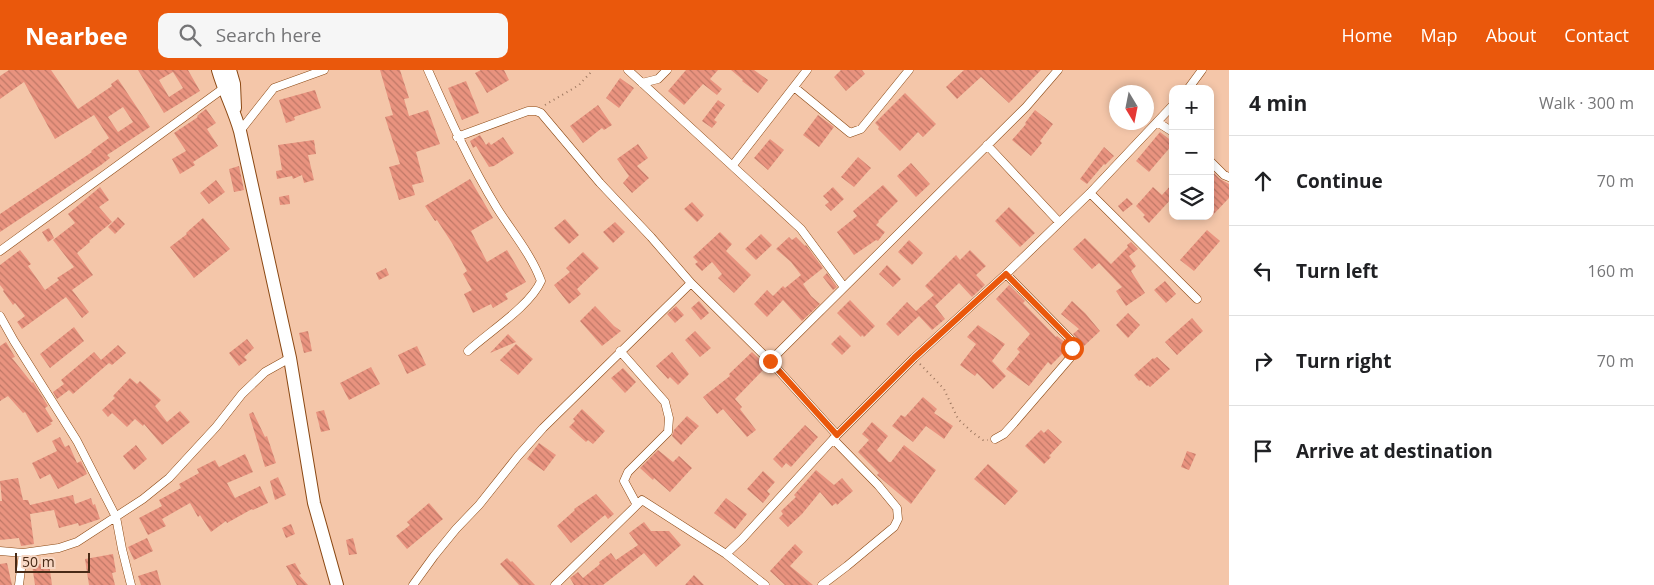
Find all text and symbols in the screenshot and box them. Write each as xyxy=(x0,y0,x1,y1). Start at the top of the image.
search box xyxy=(158,13,508,58)
text: Nearbee xyxy=(25,19,128,52)
icon: search xyxy=(176,21,204,49)
text: Search here xyxy=(216,22,322,48)
text: Home xyxy=(1342,23,1392,47)
text: Map xyxy=(1420,23,1458,47)
text: About xyxy=(1486,23,1536,47)
text: Contact xyxy=(1564,23,1629,47)
north arrow xyxy=(1109,85,1154,130)
map controls xyxy=(1169,85,1214,220)
button: + xyxy=(1169,85,1214,130)
text: 4 min xyxy=(1249,89,1307,117)
text: Walk · 300 m xyxy=(1539,92,1634,114)
button: − xyxy=(1169,130,1214,175)
icon: ahead xyxy=(1249,167,1277,195)
text: Continue xyxy=(1296,168,1383,194)
text: 70 m xyxy=(1597,170,1634,192)
button: layers xyxy=(1169,175,1214,220)
icon: left xyxy=(1249,257,1277,285)
text: Turn left xyxy=(1296,258,1378,284)
text: 160 m xyxy=(1588,260,1634,282)
route start xyxy=(1061,337,1084,360)
icon: right xyxy=(1249,347,1277,375)
text: Turn right xyxy=(1296,348,1391,374)
route end xyxy=(759,350,782,373)
text: 70 m xyxy=(1597,350,1634,372)
icon: arrive xyxy=(1249,437,1277,465)
text: Arrive at destination xyxy=(1296,438,1493,464)
scale bar xyxy=(15,550,90,573)
text: 50 m xyxy=(22,552,55,571)

